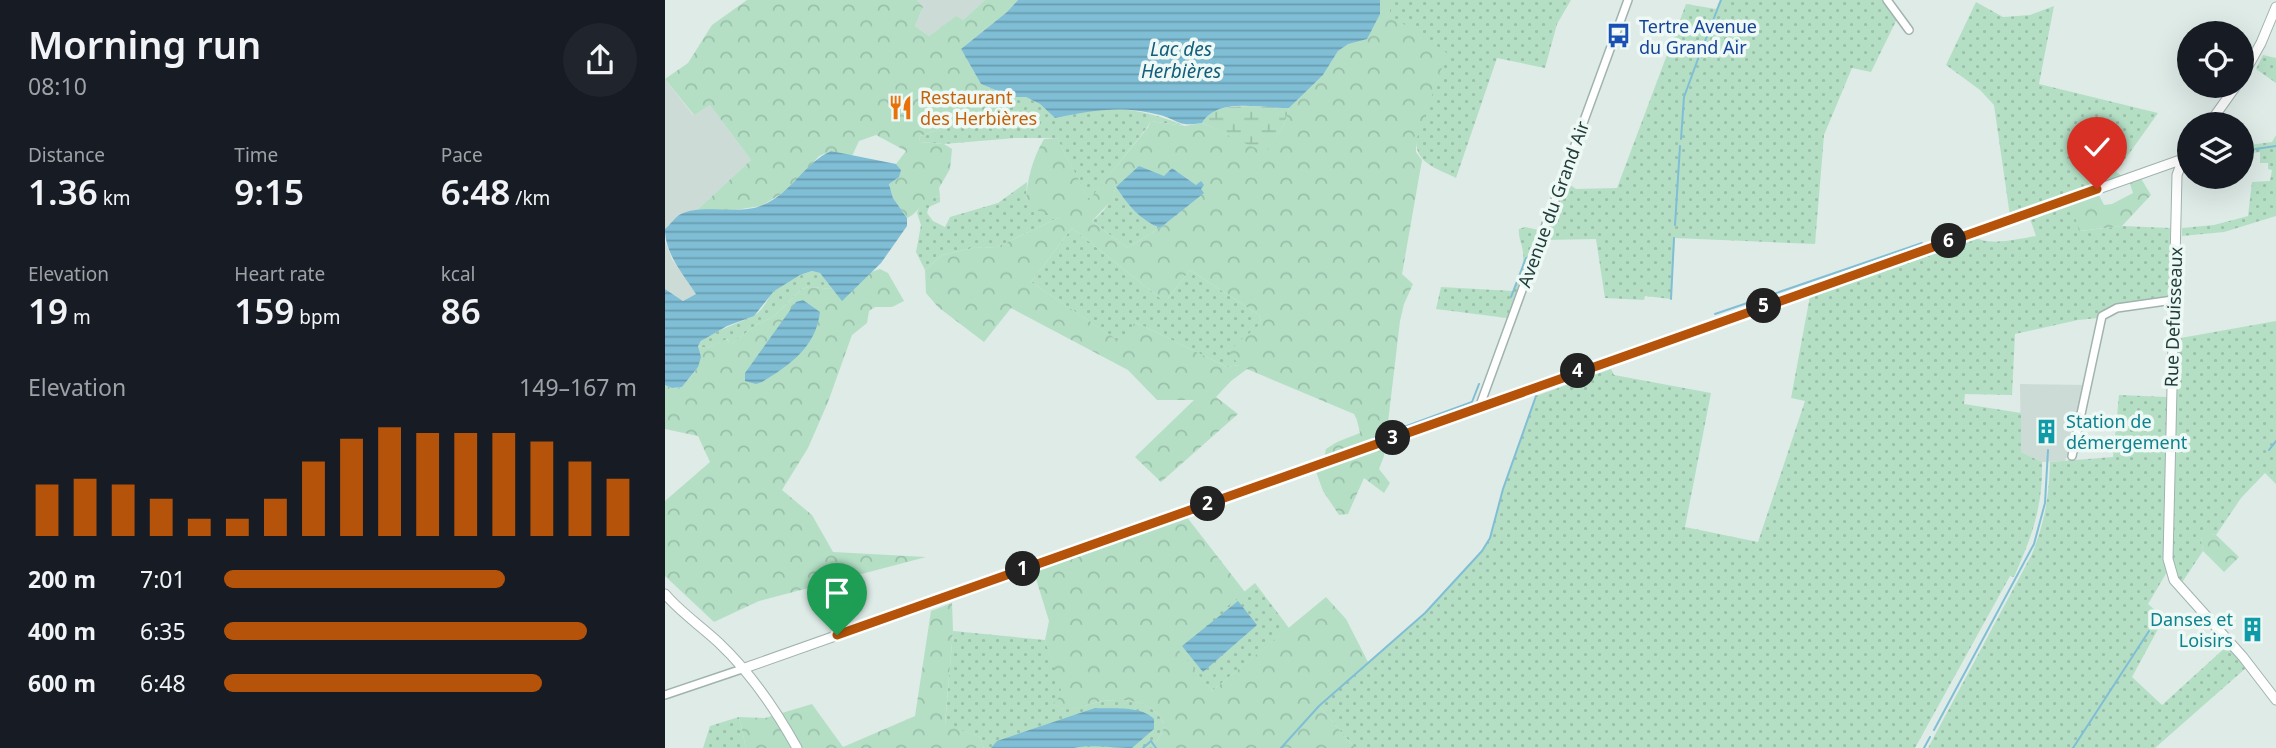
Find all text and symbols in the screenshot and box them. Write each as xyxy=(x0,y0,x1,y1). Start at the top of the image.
place label: Tertre Avenue du Grand Air xyxy=(1639,14,1757,59)
text: Morning run xyxy=(28,18,261,70)
map controls xyxy=(2177,21,2254,189)
button: locate xyxy=(2177,21,2254,98)
bus stop icon: Tertre Avenue du Grand Air xyxy=(1605,22,1633,50)
button: share xyxy=(563,23,637,97)
water label: Lac des Herbières xyxy=(1141,36,1221,84)
text: 08:10 xyxy=(28,70,87,102)
place label: Restaurant des Herbières xyxy=(920,85,1037,130)
restaurant icon: Restaurant des Herbières xyxy=(886,93,914,121)
button: layers xyxy=(2177,112,2254,189)
street label: Avenue du Grand Air xyxy=(1512,117,1594,291)
pin xyxy=(2067,117,2127,189)
icon: check xyxy=(2078,128,2116,166)
text: Distance xyxy=(28,142,105,168)
text: Time xyxy=(234,142,278,168)
text: Pace xyxy=(441,142,483,168)
text: 1.36 xyxy=(28,168,98,215)
text: 9:15 xyxy=(234,168,304,215)
text: 6:48 xyxy=(441,168,510,215)
text: km xyxy=(98,185,131,211)
text: /km xyxy=(510,185,550,211)
pin: 6 xyxy=(1931,224,1967,258)
text: 6 xyxy=(1943,227,1954,253)
street label: Rue Defuisseaux xyxy=(2159,246,2187,388)
text: Elevation xyxy=(28,261,109,287)
text: Heart rate xyxy=(234,261,325,287)
text: kcal xyxy=(441,261,475,287)
text: 19 xyxy=(28,287,68,334)
text: 159 xyxy=(234,287,294,334)
text: 86 xyxy=(441,287,481,334)
pin: 5 xyxy=(1747,288,1781,324)
text: 5 xyxy=(1758,292,1769,318)
text: m xyxy=(68,304,91,330)
text: bpm xyxy=(294,304,340,330)
pin: 4 xyxy=(1560,354,1595,388)
text: 4 xyxy=(1572,357,1583,383)
text: Elevation xyxy=(28,371,126,403)
text: 149–167 m xyxy=(519,371,637,403)
place label: Station de démergement xyxy=(2066,409,2188,454)
building icon: Station de démergement xyxy=(2032,417,2060,445)
pin: 3 xyxy=(1375,420,1411,456)
text: 3 xyxy=(1387,424,1398,450)
pin: 2 xyxy=(1191,486,1225,522)
text: 2 xyxy=(1202,490,1213,516)
pin: 1 xyxy=(1005,552,1041,586)
text: 1 xyxy=(1017,555,1028,581)
text: 200 m xyxy=(28,563,96,595)
text: 7:01 xyxy=(140,563,186,595)
pin xyxy=(807,563,867,635)
icon: arrive xyxy=(818,574,856,612)
place label: Danses et Loisirs xyxy=(2150,607,2233,652)
text: 400 m xyxy=(28,615,96,647)
text: 6:35 xyxy=(140,615,186,647)
building icon: Danses et Loisirs xyxy=(2239,615,2267,643)
text: 600 m xyxy=(28,667,96,699)
text: 6:48 xyxy=(140,667,186,699)

